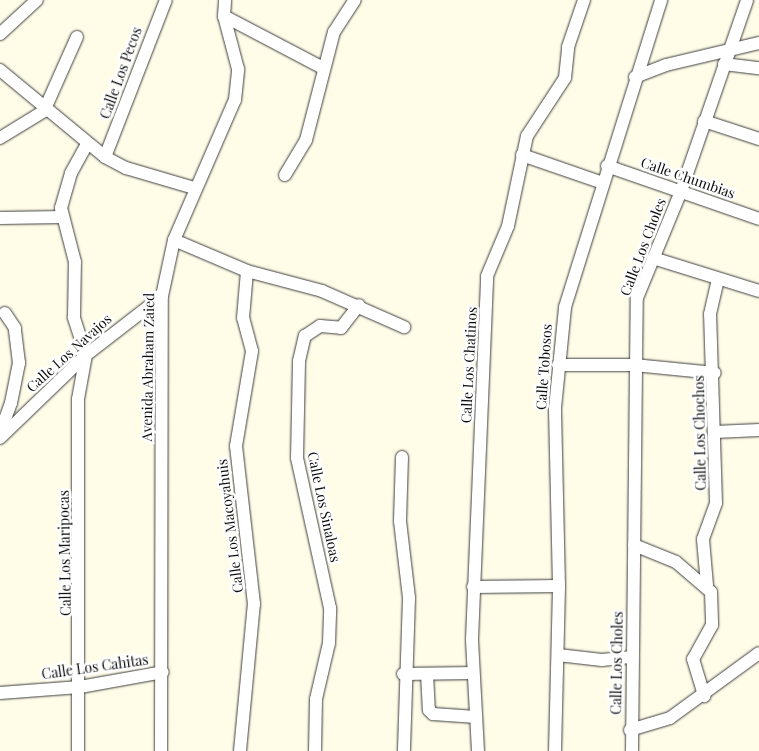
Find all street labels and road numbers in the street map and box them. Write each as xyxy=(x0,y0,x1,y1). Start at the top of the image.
street label: Calle Los Pecos xyxy=(97,25,145,121)
street label: Calle Chumbias xyxy=(639,154,737,202)
street label: Calle Los Choles xyxy=(617,196,669,298)
street label: Avenida Abraham Zaied xyxy=(138,292,158,442)
street label: Calle Los Chatinos xyxy=(458,306,480,424)
street label: Calle Los Navajos xyxy=(23,310,115,396)
street label: Calle Tobosos xyxy=(533,323,555,411)
street label: Calle Los Chochos xyxy=(691,375,709,491)
street label: Calle Los Sinaloas xyxy=(304,450,344,564)
street label: Calle Los Macoyahuis xyxy=(213,458,247,594)
street label: Calle Los Maripocas xyxy=(56,490,74,616)
street label: Calle Los Choles xyxy=(608,611,626,715)
street label: Calle Los Cahitas xyxy=(40,651,150,683)

